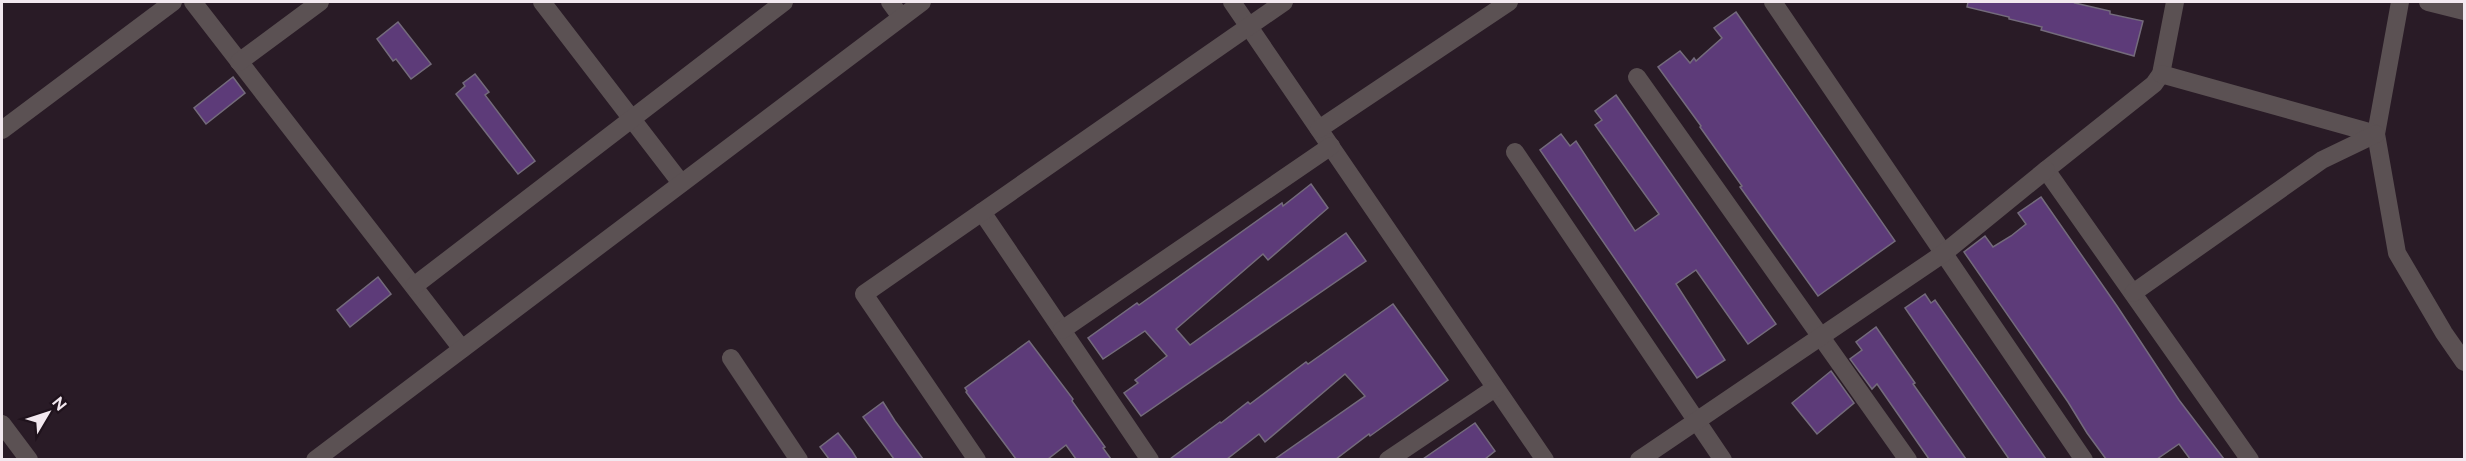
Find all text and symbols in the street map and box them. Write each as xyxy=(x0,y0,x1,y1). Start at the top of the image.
north arrow xyxy=(18,383,78,443)
text: N xyxy=(48,393,70,415)

